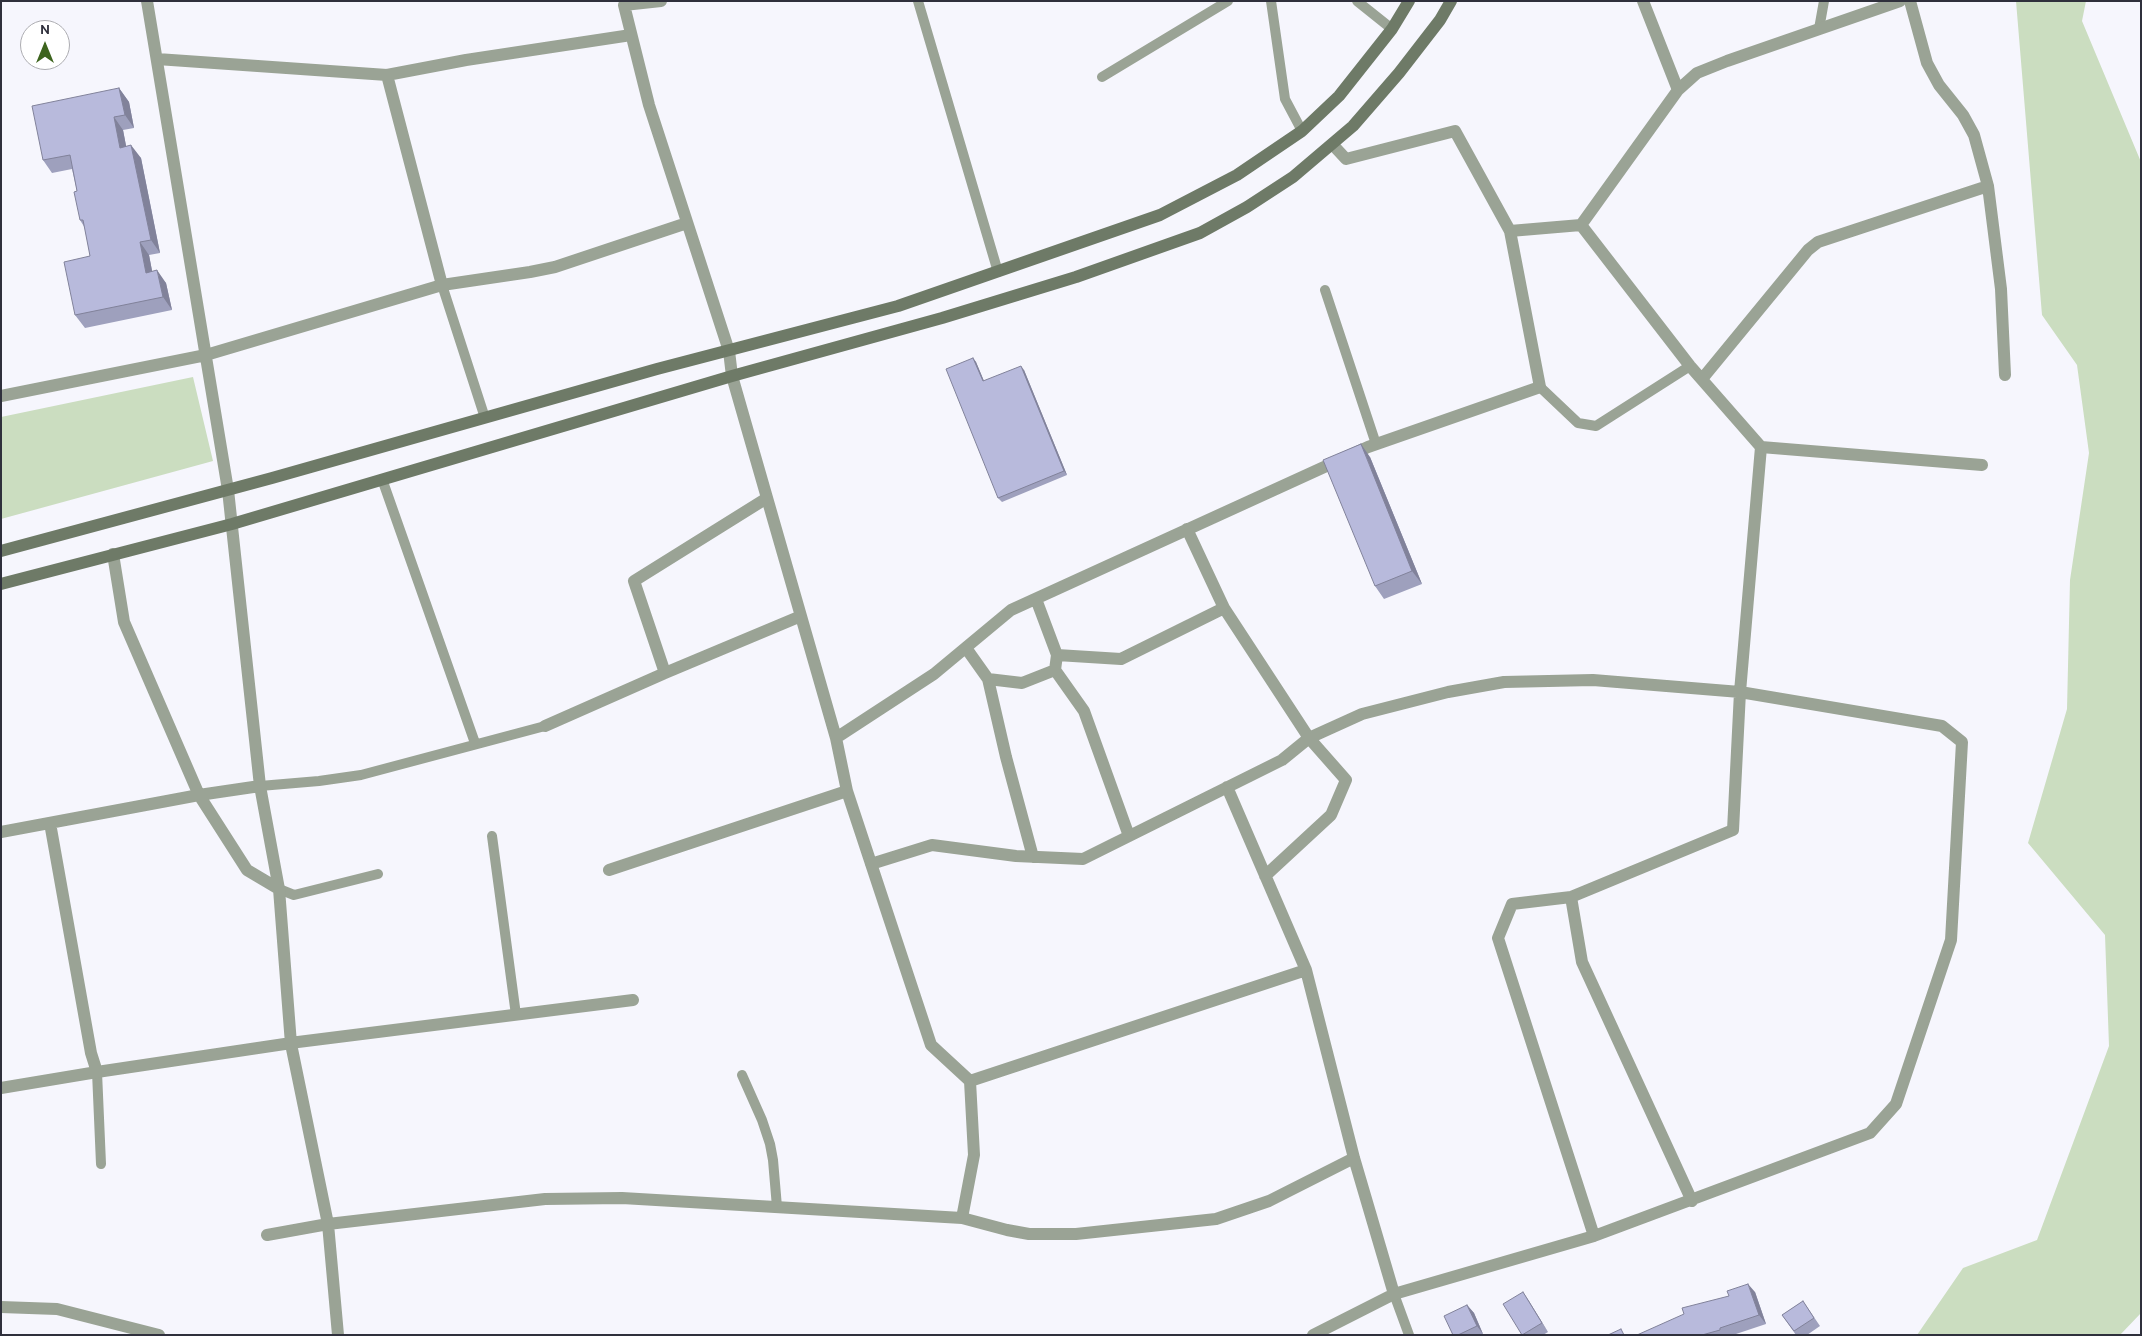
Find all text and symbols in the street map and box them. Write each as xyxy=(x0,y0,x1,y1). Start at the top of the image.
north arrow xyxy=(20,20,70,70)
text: N xyxy=(40,22,50,39)

